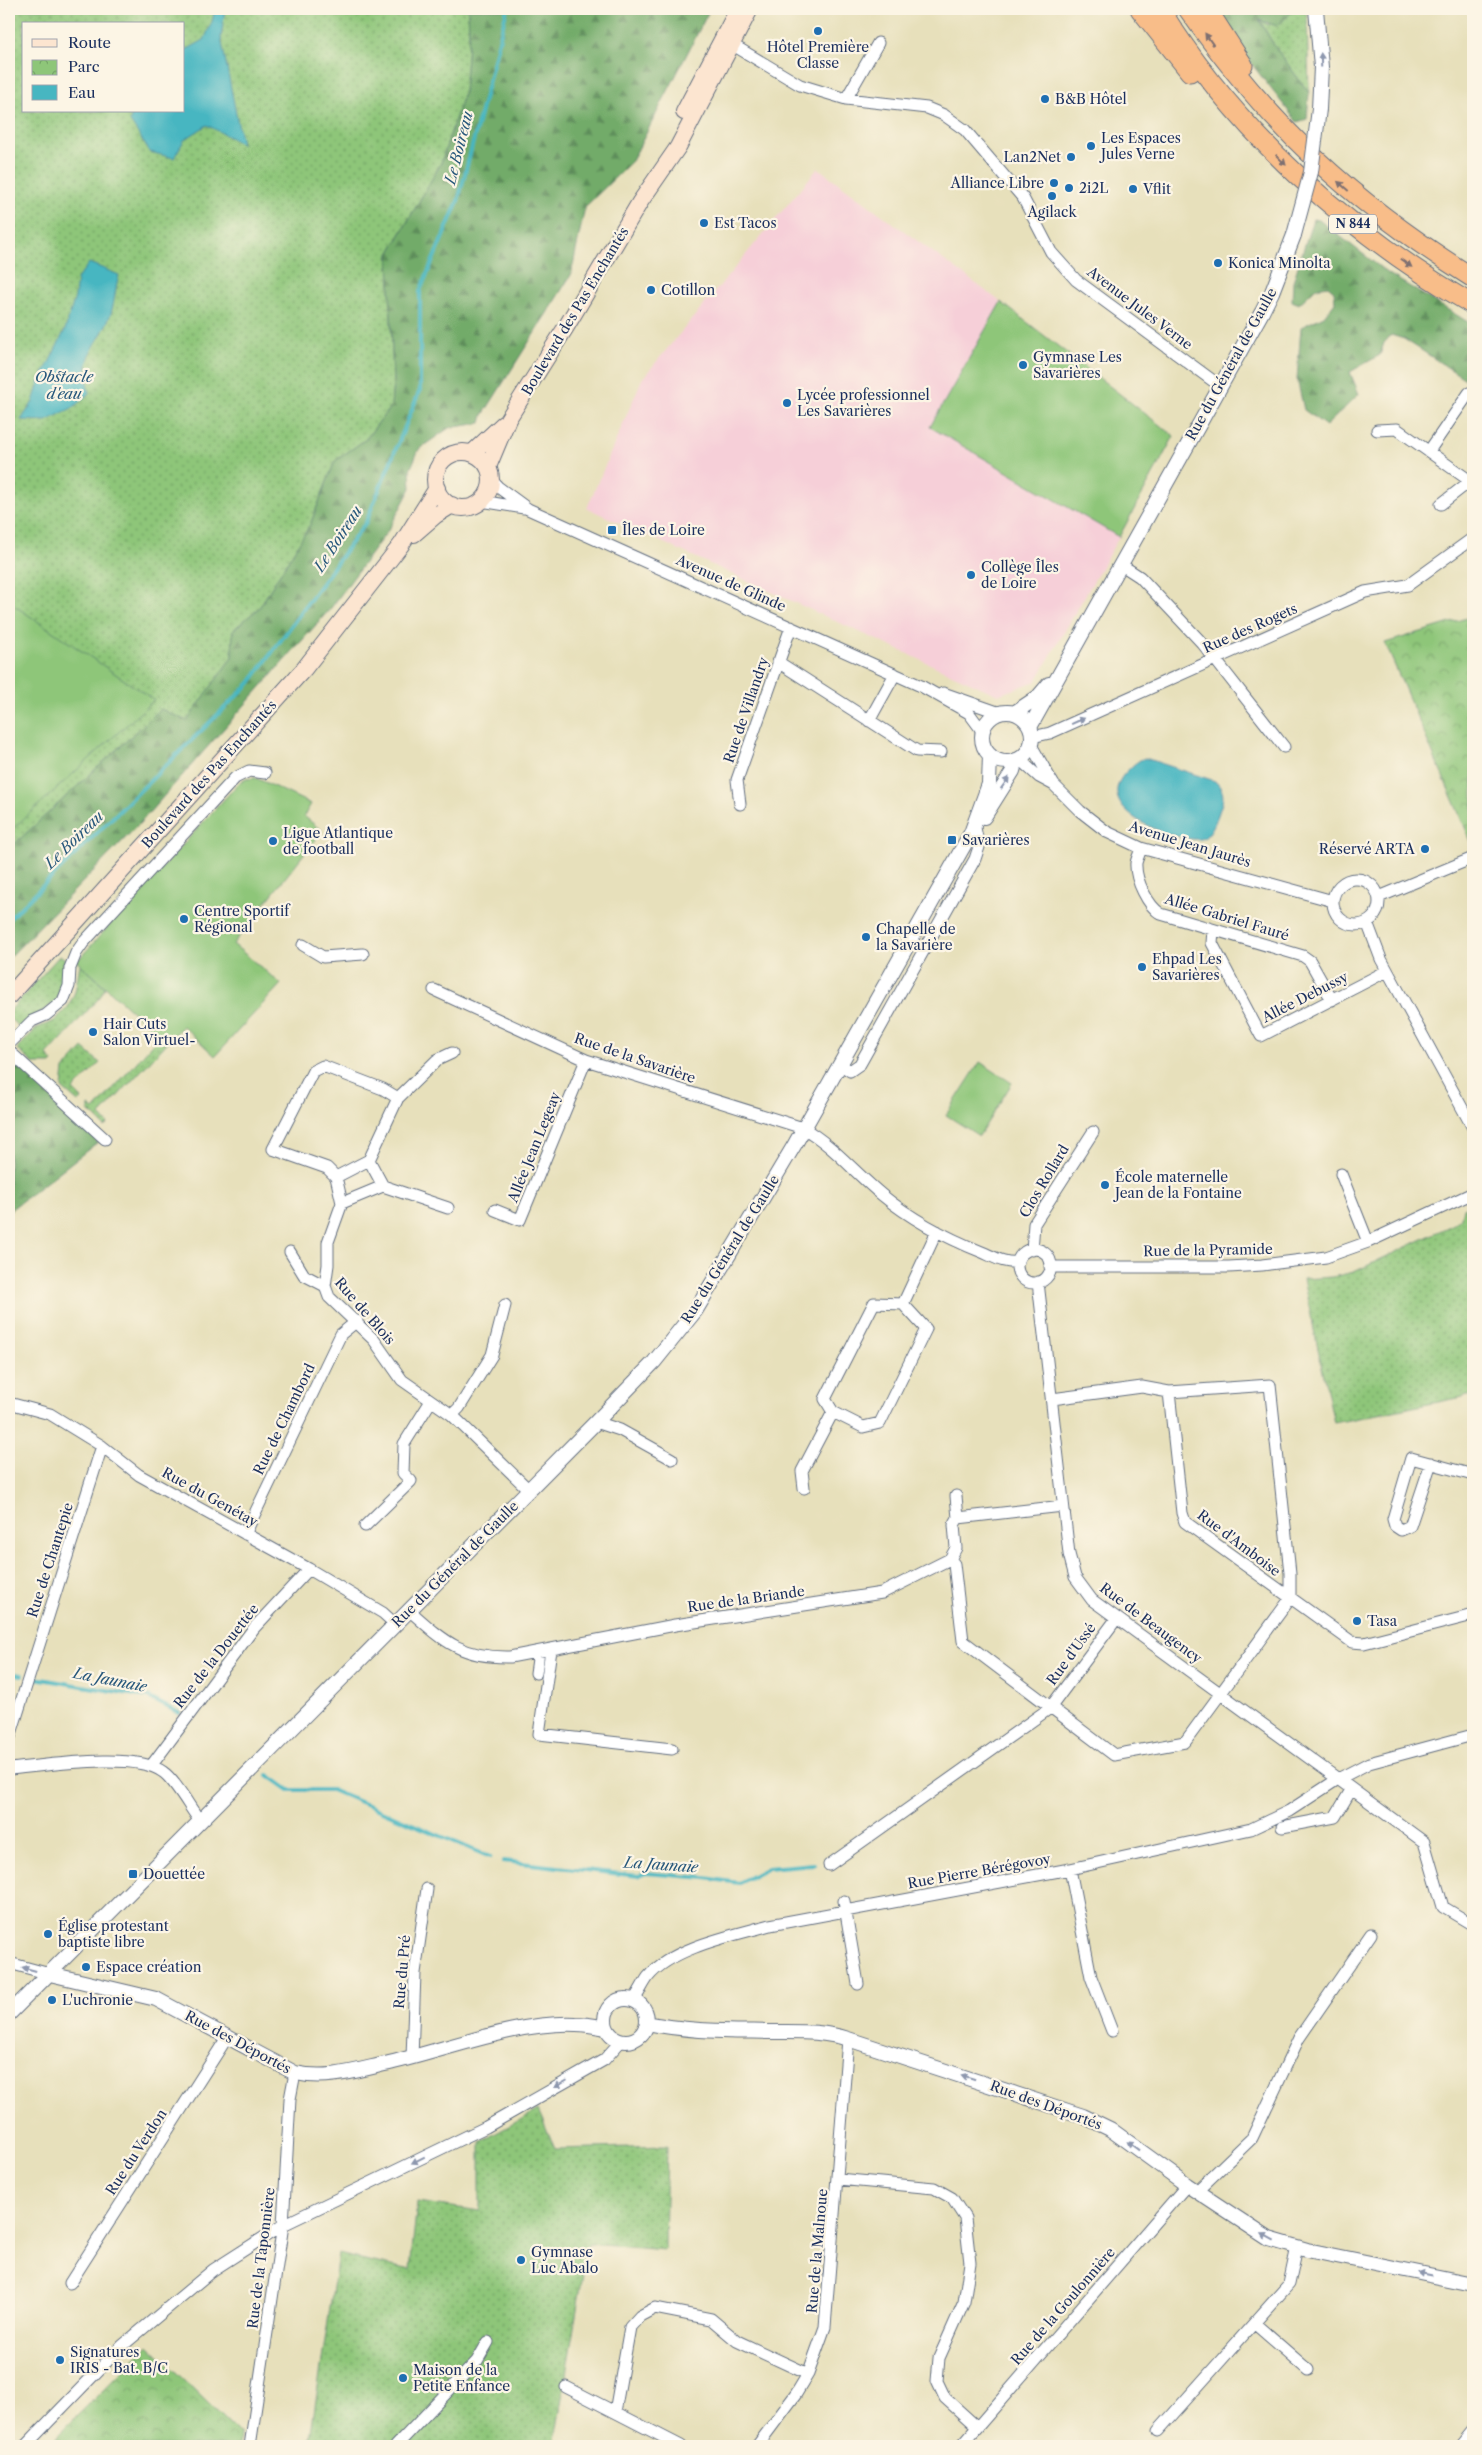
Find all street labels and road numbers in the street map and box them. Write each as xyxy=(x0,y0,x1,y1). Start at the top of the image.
road number: N 844 xyxy=(1329,214,1377,233)
street label: Boulevard des Pas Enchantés xyxy=(518,224,632,398)
street label: Avenue Jules Verne xyxy=(1083,262,1196,354)
street label: Rue du Général de Gaulle xyxy=(1182,284,1281,443)
street label: Avenue de Glinde xyxy=(672,550,789,615)
street label: Rue des Rogets xyxy=(1200,599,1300,657)
street label: Rue de Villandry xyxy=(719,654,773,765)
street label: Boulevard des Pas Enchantés xyxy=(138,696,280,852)
street label: Avenue Jean Jaurès xyxy=(1126,817,1253,871)
street label: Allée Gabriel Fauré xyxy=(1162,889,1292,945)
street label: Allée Debussy xyxy=(1258,967,1351,1027)
street label: Rue de la Savarière xyxy=(572,1029,698,1087)
street label: Allée Jean Legeay xyxy=(503,1089,564,1206)
street label: Clos Rollard xyxy=(1015,1141,1073,1221)
street label: Rue du Général de Gaulle xyxy=(677,1171,783,1327)
street label: Rue de la Pyramide xyxy=(1143,1240,1273,1260)
street label: Rue de Blois xyxy=(331,1274,399,1348)
street label: Rue de Chambord xyxy=(249,1360,319,1478)
street label: Rue du Genétay xyxy=(159,1463,261,1531)
street label: Rue du Général de Gaulle xyxy=(388,1497,522,1631)
street label: Rue de Chantepie xyxy=(23,1500,77,1620)
street label: Rue d'Amboise xyxy=(1194,1506,1284,1580)
street label: Rue de Beaugency xyxy=(1096,1579,1206,1667)
street label: Rue de la Briande xyxy=(686,1582,806,1616)
street label: Rue de la Douettée xyxy=(170,1600,262,1712)
street label: Rue d'Ussé xyxy=(1042,1619,1100,1689)
street label: Rue Pierre Bérégovoy xyxy=(906,1850,1052,1892)
street label: Rue du Pré xyxy=(390,1934,414,2010)
street label: Rue des Déportés xyxy=(182,2006,294,2078)
street label: Rue des Déportés xyxy=(988,2076,1104,2134)
street label: Rue du Verdon xyxy=(101,2105,171,2198)
street label: Rue de la Taponnière xyxy=(243,2186,279,2330)
street label: Rue de la Malnoue xyxy=(803,2188,831,2314)
street label: Rue de la Goulonnière xyxy=(1007,2243,1119,2369)

